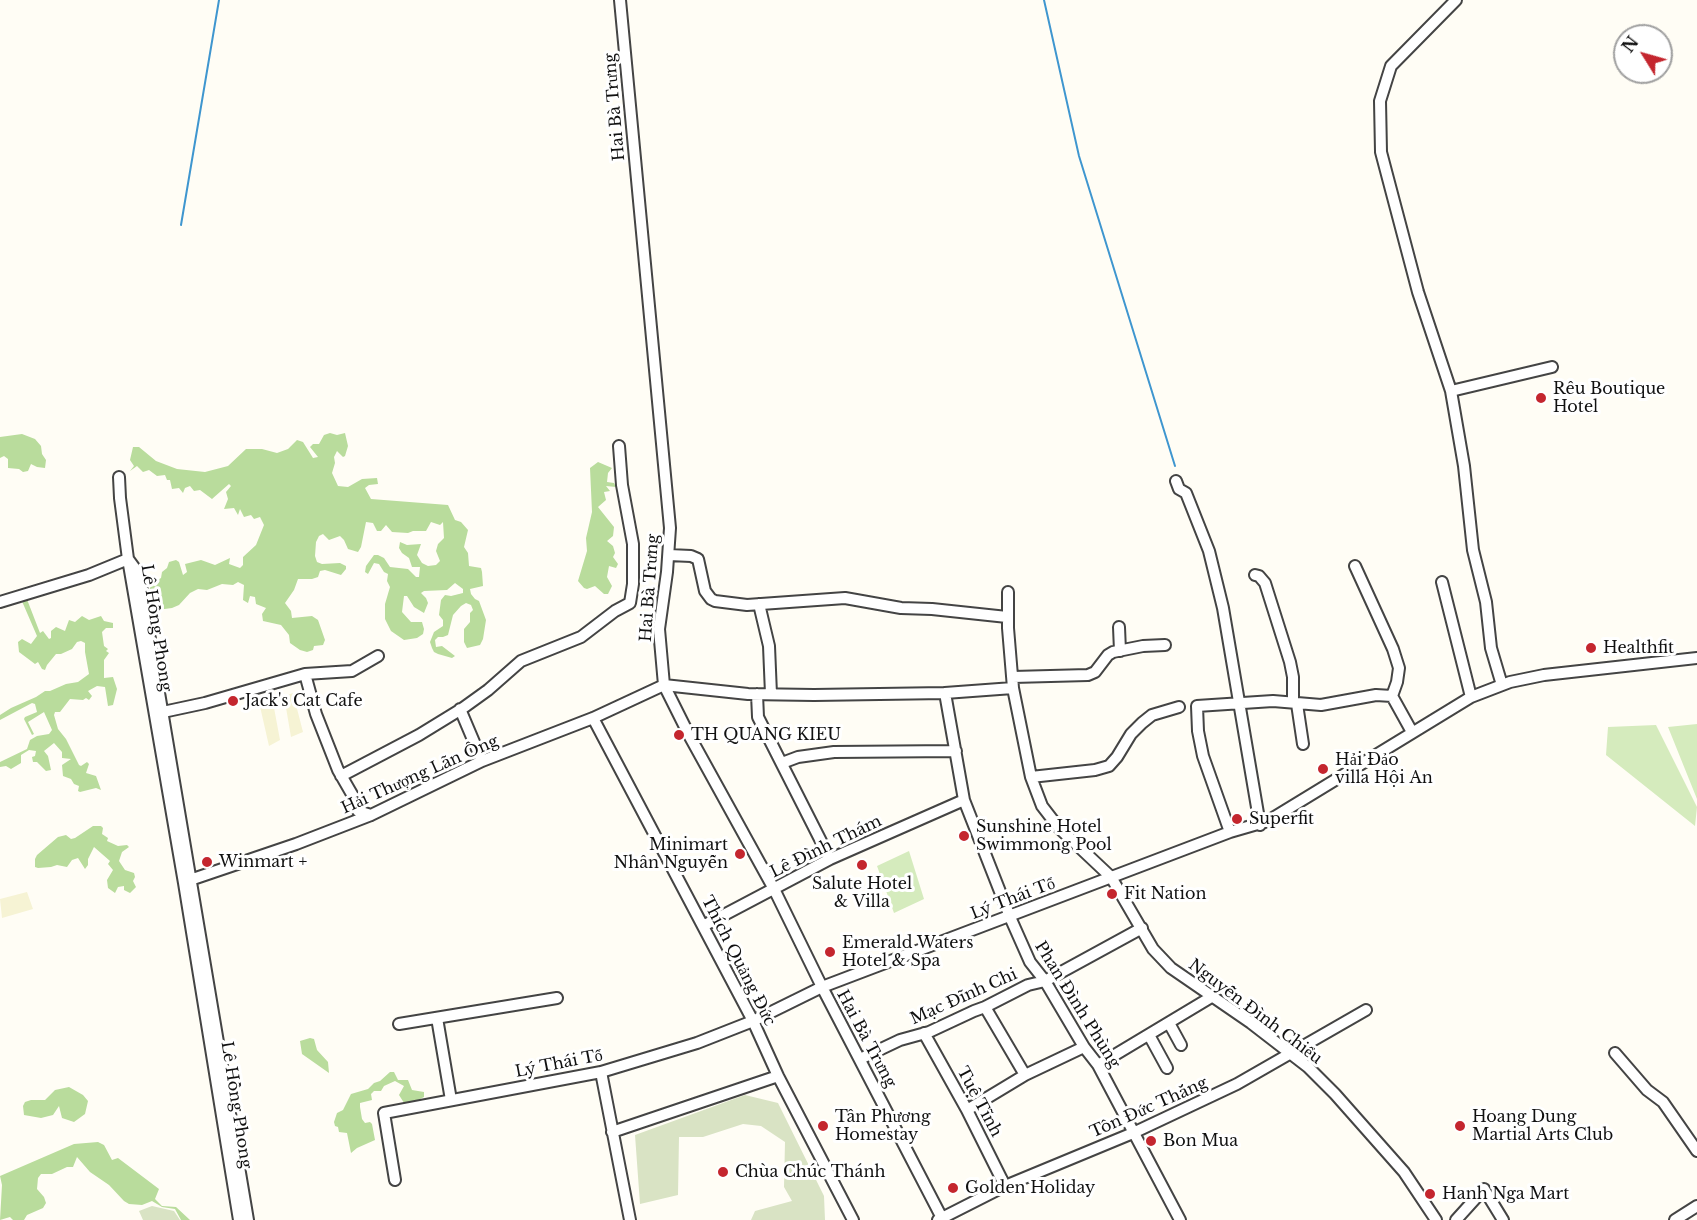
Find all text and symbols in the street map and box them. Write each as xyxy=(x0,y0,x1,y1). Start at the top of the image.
north arrow xyxy=(1613,24,1673,84)
text: N xyxy=(1618,32,1643,56)
street label: Hai Bà Trưng xyxy=(601,52,629,162)
place label: Rêu Boutique Hotel xyxy=(1553,379,1665,417)
marker: Rêu Boutique Hotel xyxy=(1534,391,1548,405)
street label: Hai Bà Trưng xyxy=(637,533,663,643)
street label: Lê Hồng Phong xyxy=(136,563,176,693)
place label: Healthfit xyxy=(1603,638,1674,658)
marker: Healthfit xyxy=(1584,641,1598,655)
place label: Jack's Cat Cafe xyxy=(245,691,363,711)
marker: Jack's Cat Cafe xyxy=(226,694,240,708)
place label: TH QUANG KIEU xyxy=(691,725,841,745)
marker: TH QUANG KIEU xyxy=(672,728,686,742)
street label: Hải Thượng Lãn Ông xyxy=(337,731,503,819)
place label: Hải Đảo villa Hội An xyxy=(1335,750,1433,788)
marker: Hải Đảo villa Hội An xyxy=(1316,762,1330,776)
place label: Superfit xyxy=(1249,809,1314,829)
street label: Lê Đình Thám xyxy=(767,812,885,882)
marker: Superfit xyxy=(1230,812,1244,826)
place label: Sunshine Hotel Swimmong Pool xyxy=(976,817,1112,855)
marker: Sunshine Hotel Swimmong Pool xyxy=(957,829,971,843)
place label: Minimart Nhân Nguyễn xyxy=(614,835,728,873)
marker: Minimart Nhân Nguyễn xyxy=(733,847,747,861)
place label: Winmart + xyxy=(219,852,307,872)
marker: Winmart + xyxy=(200,855,214,869)
marker: Salute Hotel & Villa xyxy=(855,858,869,872)
place label: Salute Hotel & Villa xyxy=(812,874,912,912)
street label: Lý Thái Tổ xyxy=(967,874,1059,924)
place label: Fit Nation xyxy=(1124,884,1207,904)
marker: Fit Nation xyxy=(1105,887,1119,901)
street label: Thích Quảng Đức xyxy=(696,892,780,1030)
place label: Emerald Waters Hotel & Spa xyxy=(842,933,973,971)
street label: Phan Đình Phùng xyxy=(1030,938,1124,1072)
marker: Emerald Waters Hotel & Spa xyxy=(823,945,837,959)
street label: Nguyễn Đình Chiểu xyxy=(1184,955,1326,1069)
street label: Mạc Đĩnh Chi xyxy=(908,965,1020,1029)
street label: Hai Bà Trưng xyxy=(832,986,900,1092)
street label: Lê Hồng Phong xyxy=(216,1040,256,1170)
street label: Lý Thái Tổ xyxy=(513,1046,605,1082)
street label: Tuệ Tĩnh xyxy=(952,1064,1006,1140)
street label: Tôn Đức Thắng xyxy=(1087,1073,1211,1143)
place label: Tân Phương Homestay xyxy=(835,1107,933,1145)
place label: Hoang Dung Martial Arts Club xyxy=(1472,1107,1613,1145)
marker: Tân Phương Homestay xyxy=(816,1119,830,1133)
marker: Hoang Dung Martial Arts Club xyxy=(1453,1119,1467,1133)
place label: Bon Mua xyxy=(1163,1131,1238,1151)
marker: Bon Mua xyxy=(1144,1134,1158,1148)
place label: Chùa Chúc Thánh xyxy=(735,1162,885,1182)
marker: Chùa Chúc Thánh xyxy=(716,1165,730,1179)
place label: Golden Holiday xyxy=(965,1178,1095,1198)
marker: Golden Holiday xyxy=(946,1181,960,1195)
place label: Hanh Nga Mart xyxy=(1442,1184,1569,1204)
marker: Hanh Nga Mart xyxy=(1423,1187,1437,1201)

